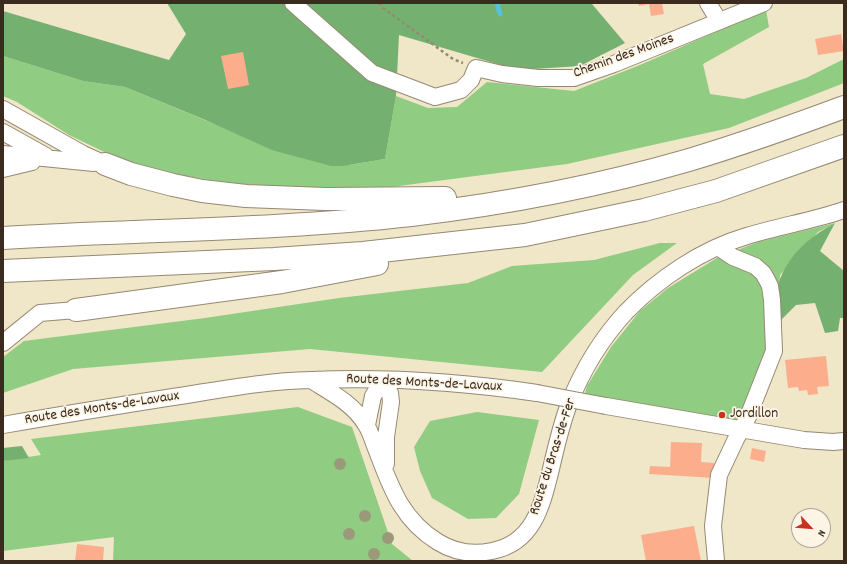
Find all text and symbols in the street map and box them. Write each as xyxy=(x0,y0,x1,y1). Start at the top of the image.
street label: Chemin des Moines xyxy=(571,30,677,84)
street label: Route des Monts-de-Lavaux xyxy=(346,371,502,397)
street label: Route des Monts-de-Lavaux xyxy=(24,388,180,430)
street label: Route du Bras-de-Fer xyxy=(527,396,581,518)
place label: Jordillon xyxy=(730,406,778,424)
marker: Jordillon xyxy=(717,410,727,420)
north arrow xyxy=(791,508,831,548)
text: N xyxy=(813,527,829,539)

